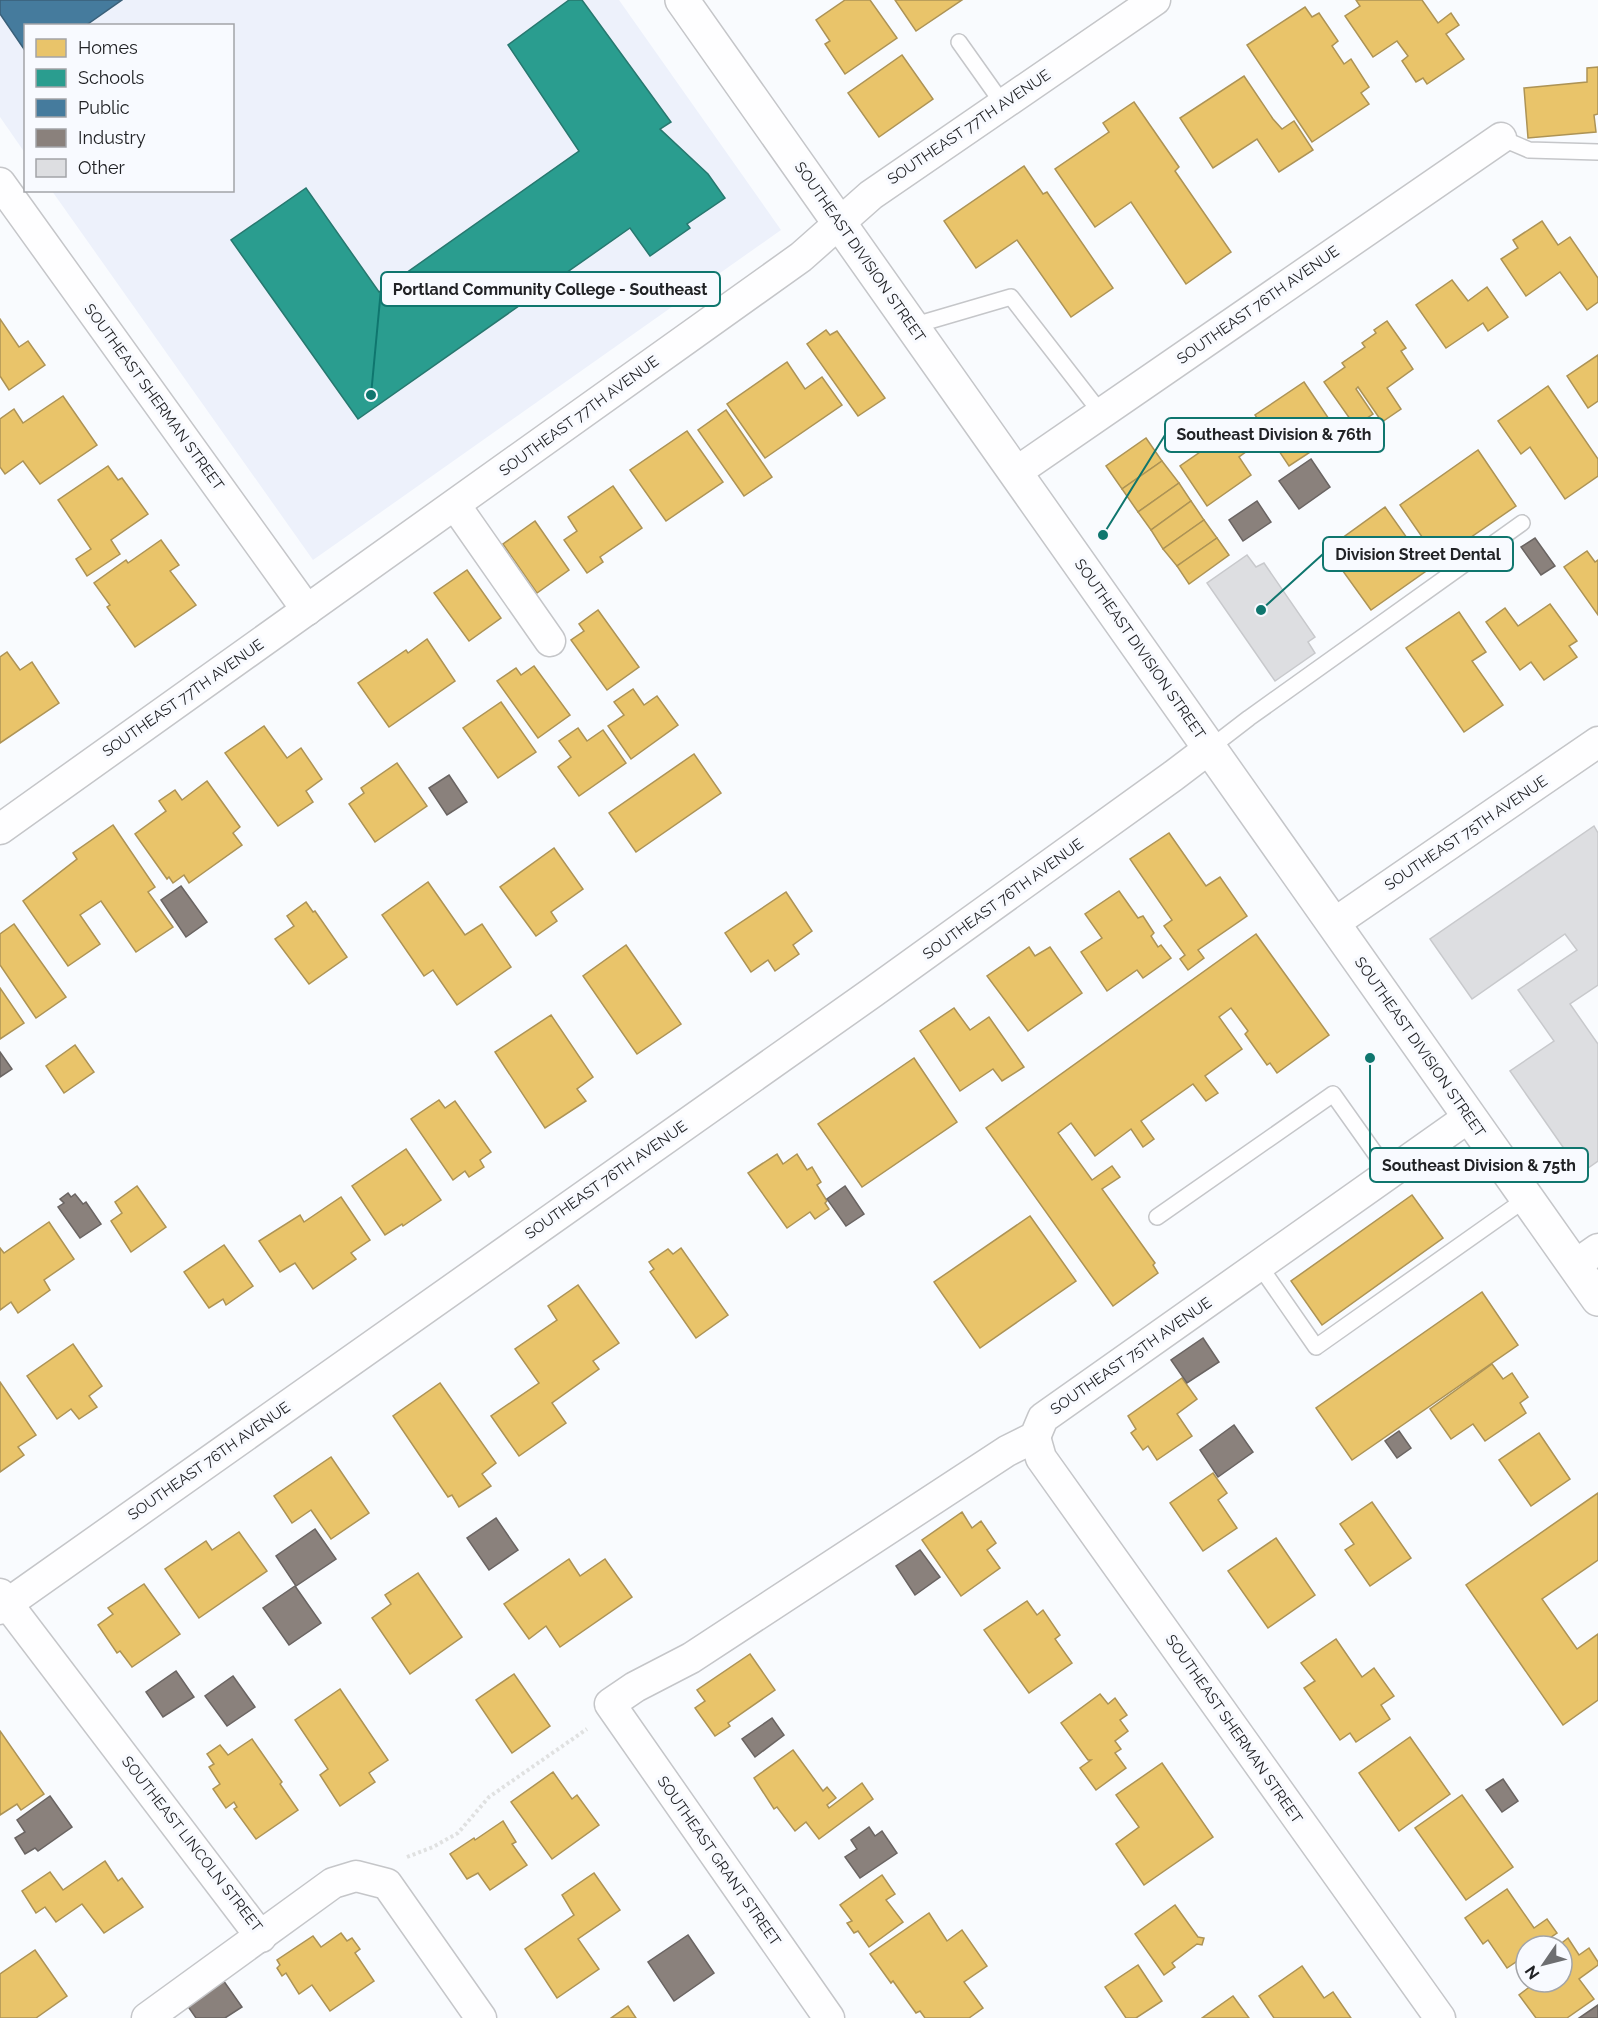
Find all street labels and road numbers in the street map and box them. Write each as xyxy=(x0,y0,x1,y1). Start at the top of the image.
street label: SOUTHEAST 77TH AVENUE xyxy=(884,66,1054,188)
street label: SOUTHEAST DIVISION STREET xyxy=(791,158,929,346)
street label: SOUTHEAST 76TH AVENUE xyxy=(1173,242,1343,368)
street label: SOUTHEAST SHERMAN STREET xyxy=(80,300,228,494)
street label: SOUTHEAST 77TH AVENUE xyxy=(496,352,662,480)
street label: SOUTHEAST DIVISION STREET xyxy=(1071,555,1209,743)
street label: SOUTHEAST 77TH AVENUE xyxy=(99,635,267,761)
street label: SOUTHEAST 75TH AVENUE xyxy=(1381,772,1551,894)
street label: SOUTHEAST 76TH AVENUE xyxy=(919,835,1087,963)
street label: SOUTHEAST DIVISION STREET xyxy=(1351,953,1489,1141)
street label: SOUTHEAST 76TH AVENUE xyxy=(521,1117,691,1243)
street label: SOUTHEAST 75TH AVENUE xyxy=(1047,1293,1215,1419)
street label: SOUTHEAST 76TH AVENUE xyxy=(124,1398,294,1524)
street label: SOUTHEAST SHERMAN STREET xyxy=(1162,1631,1306,1827)
street label: SOUTHEAST LINCOLN STREET xyxy=(118,1753,266,1935)
street label: SOUTHEAST GRANT STREET xyxy=(653,1773,785,1949)

